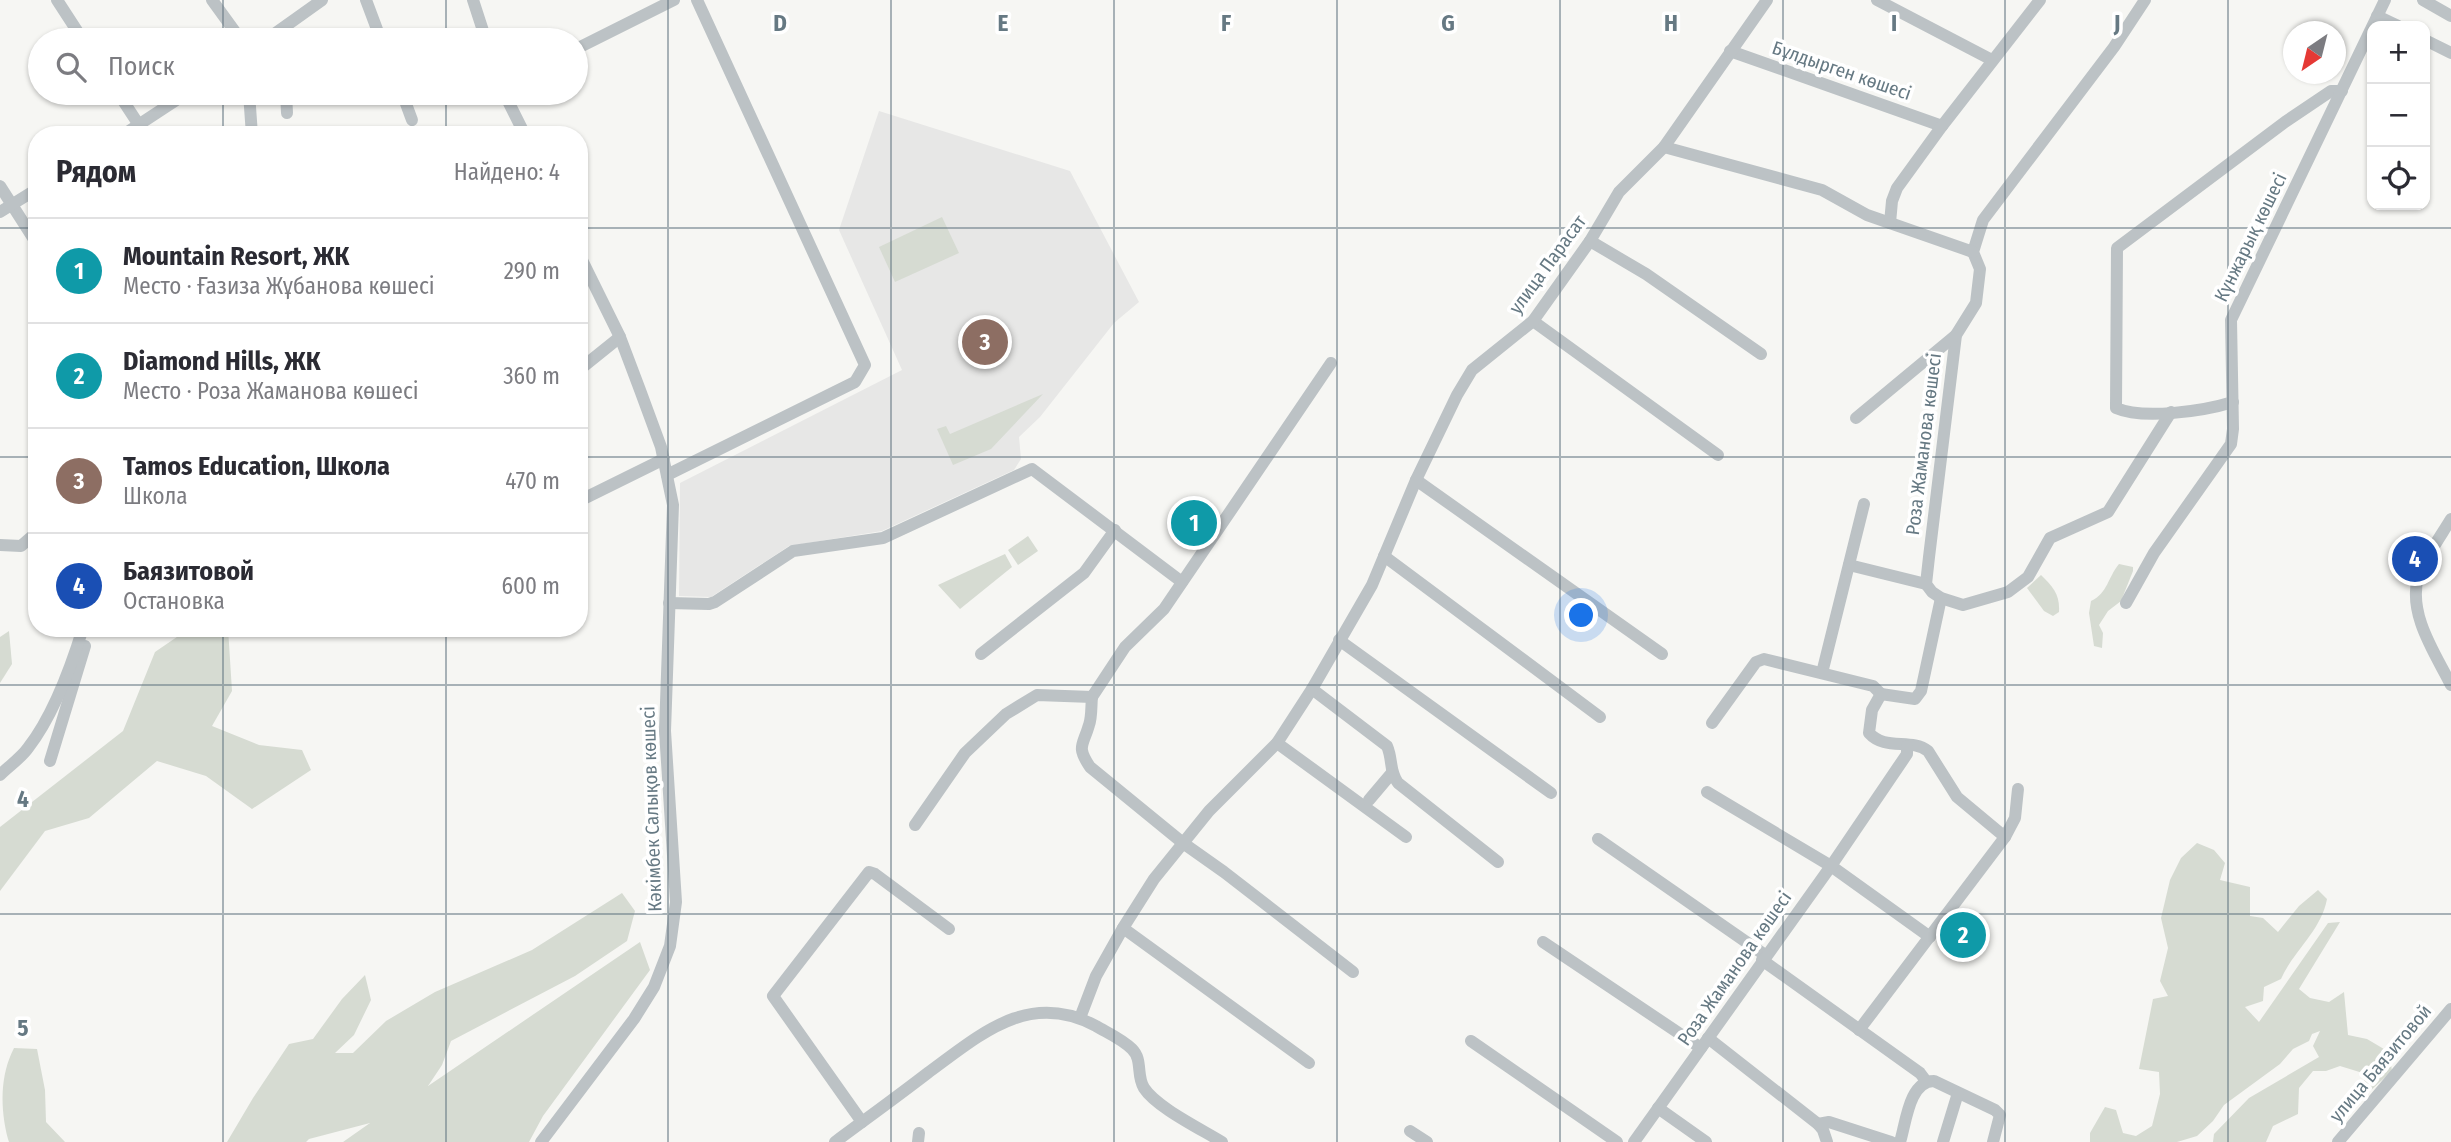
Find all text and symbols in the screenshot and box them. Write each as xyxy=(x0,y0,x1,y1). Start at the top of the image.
text: D xyxy=(773,9,787,37)
text: E xyxy=(998,9,1009,37)
text: F xyxy=(1221,9,1231,37)
text: G xyxy=(1441,9,1455,37)
text: H xyxy=(1664,9,1678,37)
text: I xyxy=(1891,9,1897,37)
text: J xyxy=(2113,9,2120,37)
north arrow xyxy=(2283,21,2346,84)
map controls xyxy=(2367,21,2430,210)
button: + xyxy=(2367,21,2430,84)
search box xyxy=(28,28,588,105)
street label: Бұлдырген көшесі xyxy=(1769,36,1914,105)
icon: search xyxy=(52,48,90,86)
text: Поиск xyxy=(108,51,175,82)
button: − xyxy=(2367,84,2430,147)
button: locate xyxy=(2367,147,2430,210)
text: Рядом xyxy=(56,154,136,190)
text: Найдено: 4 xyxy=(454,158,560,186)
street label: Күнжарық көшесі xyxy=(2209,169,2292,305)
street label: улица Парасат xyxy=(1504,210,1591,318)
text: Mountain Resort, ЖК xyxy=(123,241,349,272)
text: 1 xyxy=(74,257,84,285)
text: 290 m xyxy=(504,257,560,285)
text: Место · Ғазиза Жұбанова көшесі xyxy=(123,272,435,300)
pin: 3 xyxy=(962,316,1008,368)
text: Diamond Hills, ЖК xyxy=(123,346,321,377)
street label: Роза Жаманова көшесі xyxy=(1901,352,1946,536)
text: 2 xyxy=(74,362,84,390)
text: 360 m xyxy=(503,362,560,390)
text: Место · Роза Жаманова көшесі xyxy=(123,377,419,405)
text: Tamos Education, Школа xyxy=(123,451,390,482)
text: 3 xyxy=(74,467,84,495)
text: 470 m xyxy=(505,467,560,495)
text: Школа xyxy=(123,482,188,510)
pin: 1 xyxy=(1171,497,1217,549)
pin: 4 xyxy=(2392,533,2438,585)
text: Баязитовой xyxy=(123,556,254,587)
text: 4 xyxy=(73,572,85,600)
text: 600 m xyxy=(502,572,560,600)
text: Остановка xyxy=(123,587,225,615)
your location xyxy=(1564,598,1598,632)
street label: Кәкімбек Салықов көшесі xyxy=(636,706,667,912)
text: 4 xyxy=(17,785,29,813)
street label: Роза Жаманова көшесі xyxy=(1673,887,1796,1050)
pin: 2 xyxy=(1940,909,1986,961)
street label: улица Баязитовой xyxy=(2325,1000,2436,1127)
text: 5 xyxy=(17,1014,29,1042)

